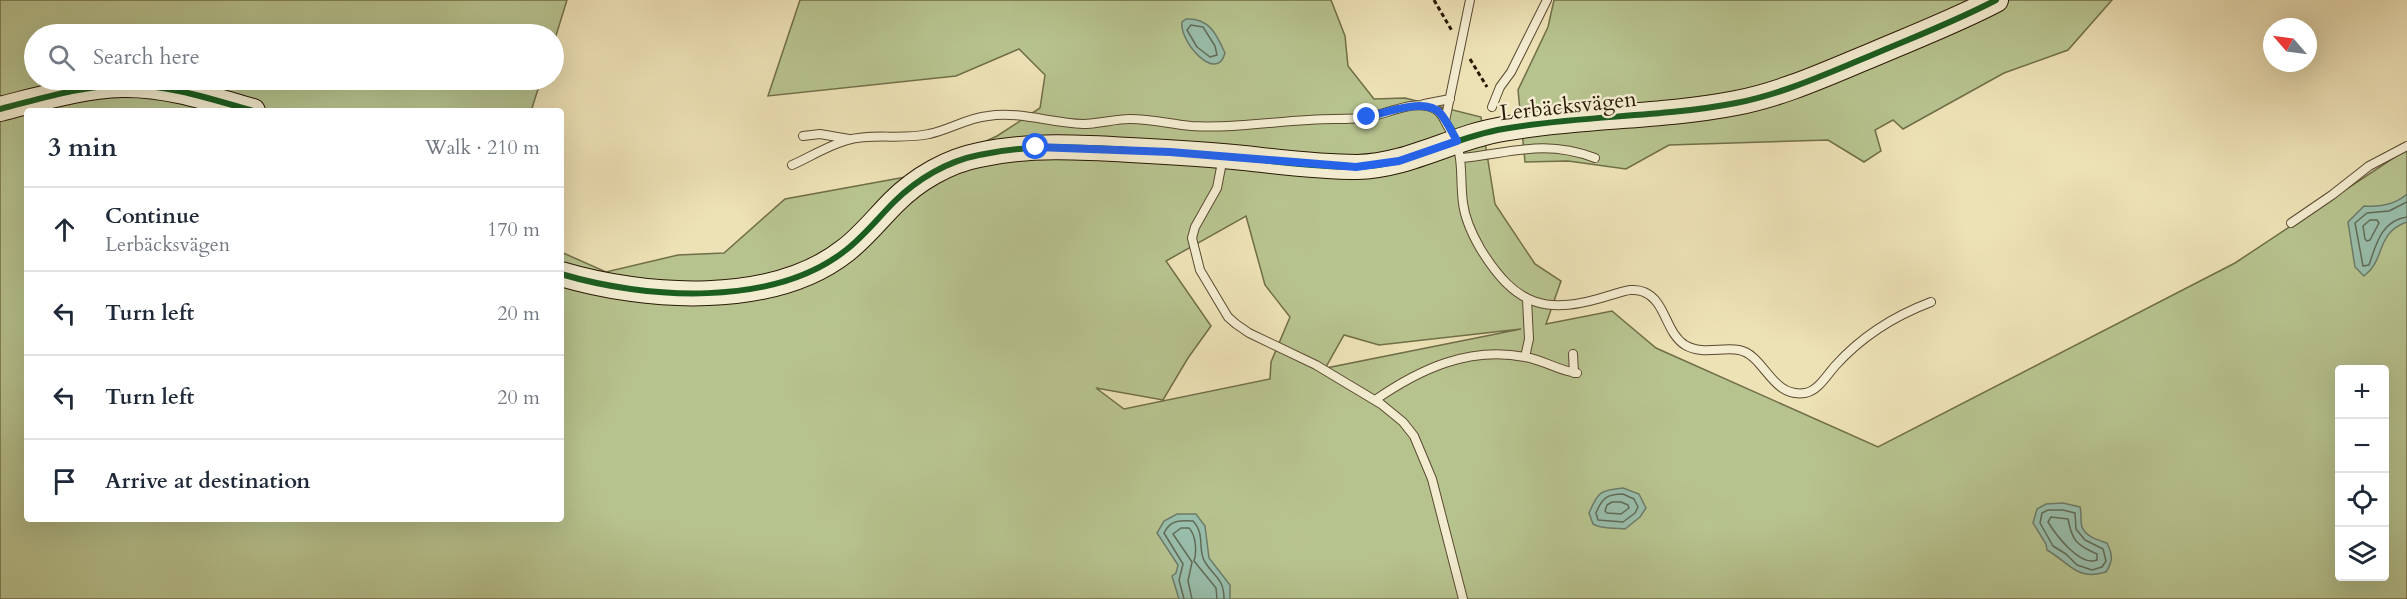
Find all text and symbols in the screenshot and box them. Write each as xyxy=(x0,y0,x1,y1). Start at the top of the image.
north arrow xyxy=(2263,18,2317,72)
search box xyxy=(24,24,564,90)
icon: search xyxy=(45,41,78,74)
text: Search here xyxy=(93,42,200,72)
street label: Lerbäcksvägen xyxy=(1498,84,1639,128)
route end xyxy=(1353,103,1379,129)
text: 3 min xyxy=(48,130,117,165)
route start xyxy=(1022,133,1048,159)
text: Walk · 210 m xyxy=(425,134,540,161)
text: Continue xyxy=(105,201,200,231)
icon: ahead xyxy=(48,213,81,246)
text: 170 m xyxy=(487,216,540,243)
text: Lerbäcksvägen xyxy=(105,231,230,258)
icon: left xyxy=(48,297,81,330)
text: Turn left xyxy=(105,298,194,328)
text: 20 m xyxy=(497,300,540,327)
map controls xyxy=(2335,365,2389,581)
button: + xyxy=(2335,365,2389,419)
icon: left xyxy=(48,381,81,414)
text: Turn left xyxy=(105,382,194,412)
text: 20 m xyxy=(497,384,540,411)
button: − xyxy=(2335,419,2389,473)
icon: arrive xyxy=(48,465,81,498)
text: Arrive at destination xyxy=(105,466,310,496)
button: locate xyxy=(2335,473,2389,527)
button: layers xyxy=(2335,527,2389,581)

